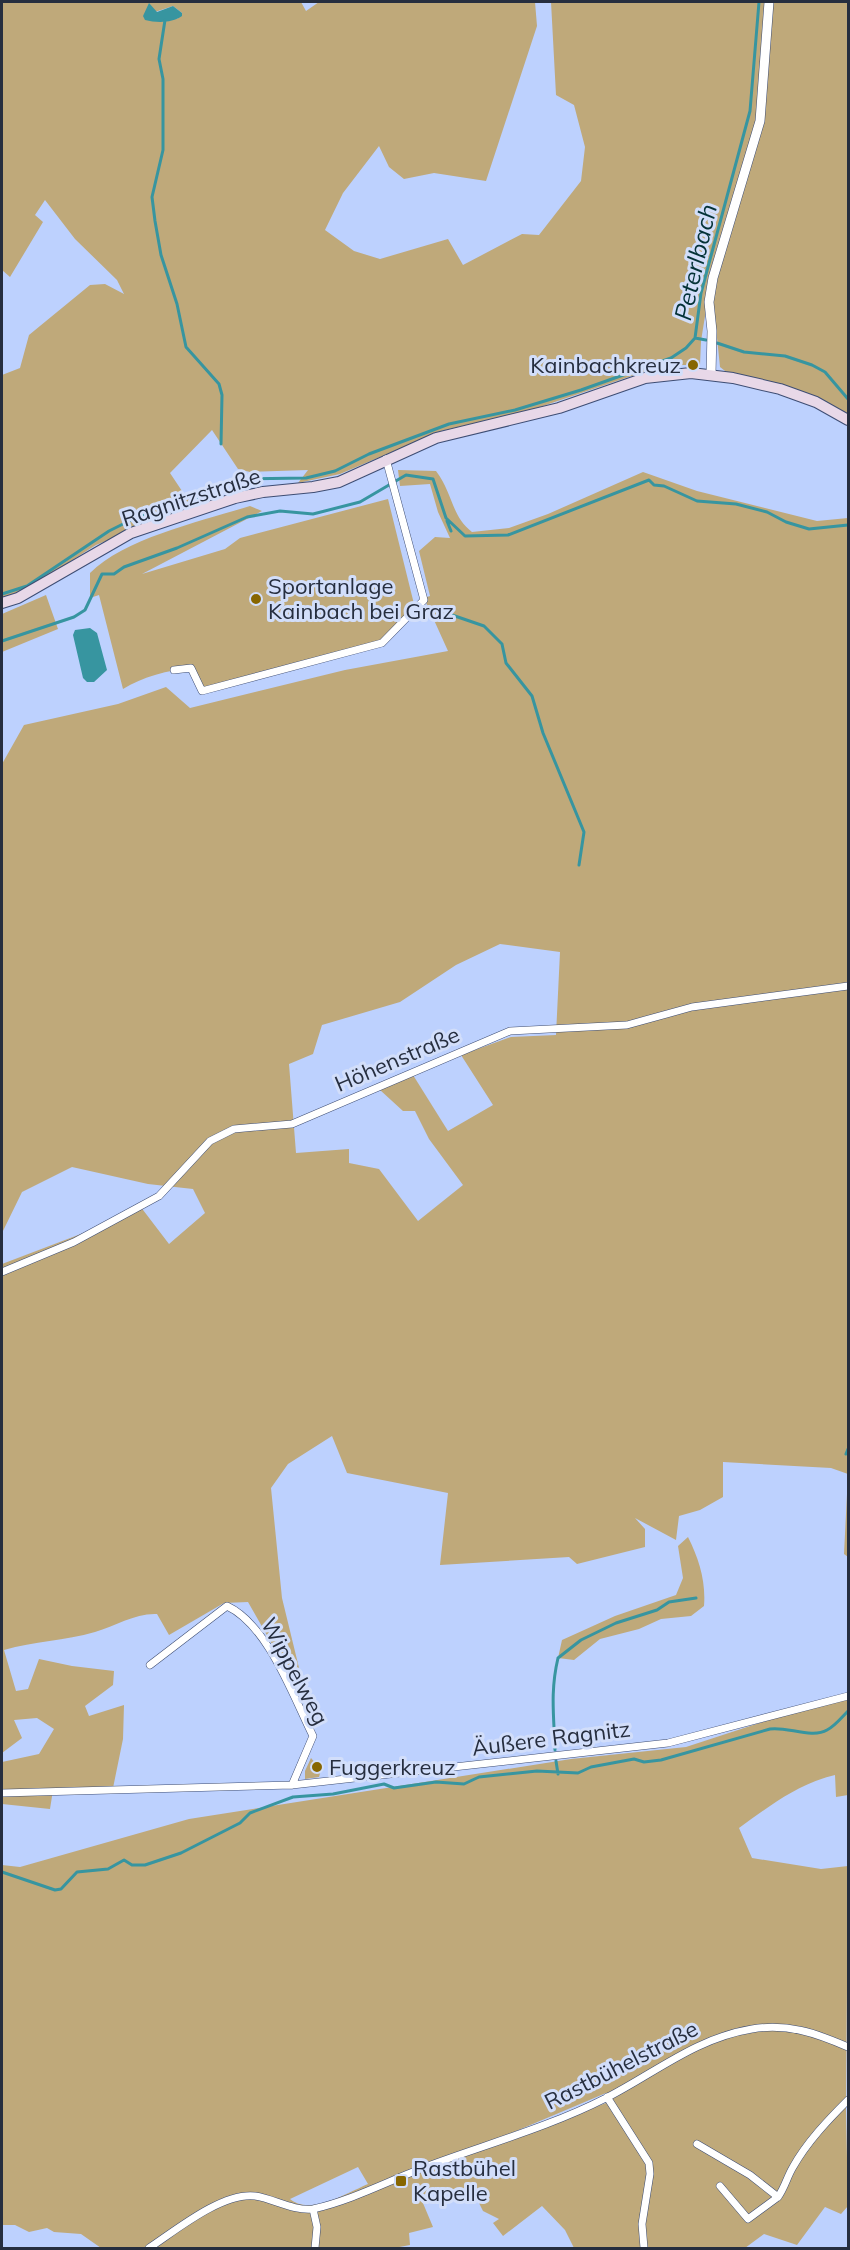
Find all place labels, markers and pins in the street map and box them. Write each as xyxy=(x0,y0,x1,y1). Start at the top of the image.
place label: Kainbachkreuz xyxy=(530,351,681,379)
marker: Kainbachkreuz xyxy=(686,358,700,372)
place label: Sportanlage Kainbach bei Graz xyxy=(268,572,454,625)
marker: Sportanlage Kainbach bei Graz xyxy=(249,592,263,606)
place label: Fuggerkreuz xyxy=(329,1753,456,1781)
marker: Fuggerkreuz xyxy=(310,1760,324,1774)
place label: Rastbühel Kapelle xyxy=(413,2154,516,2207)
marker: Rastbühel Kapelle xyxy=(394,2174,408,2188)

